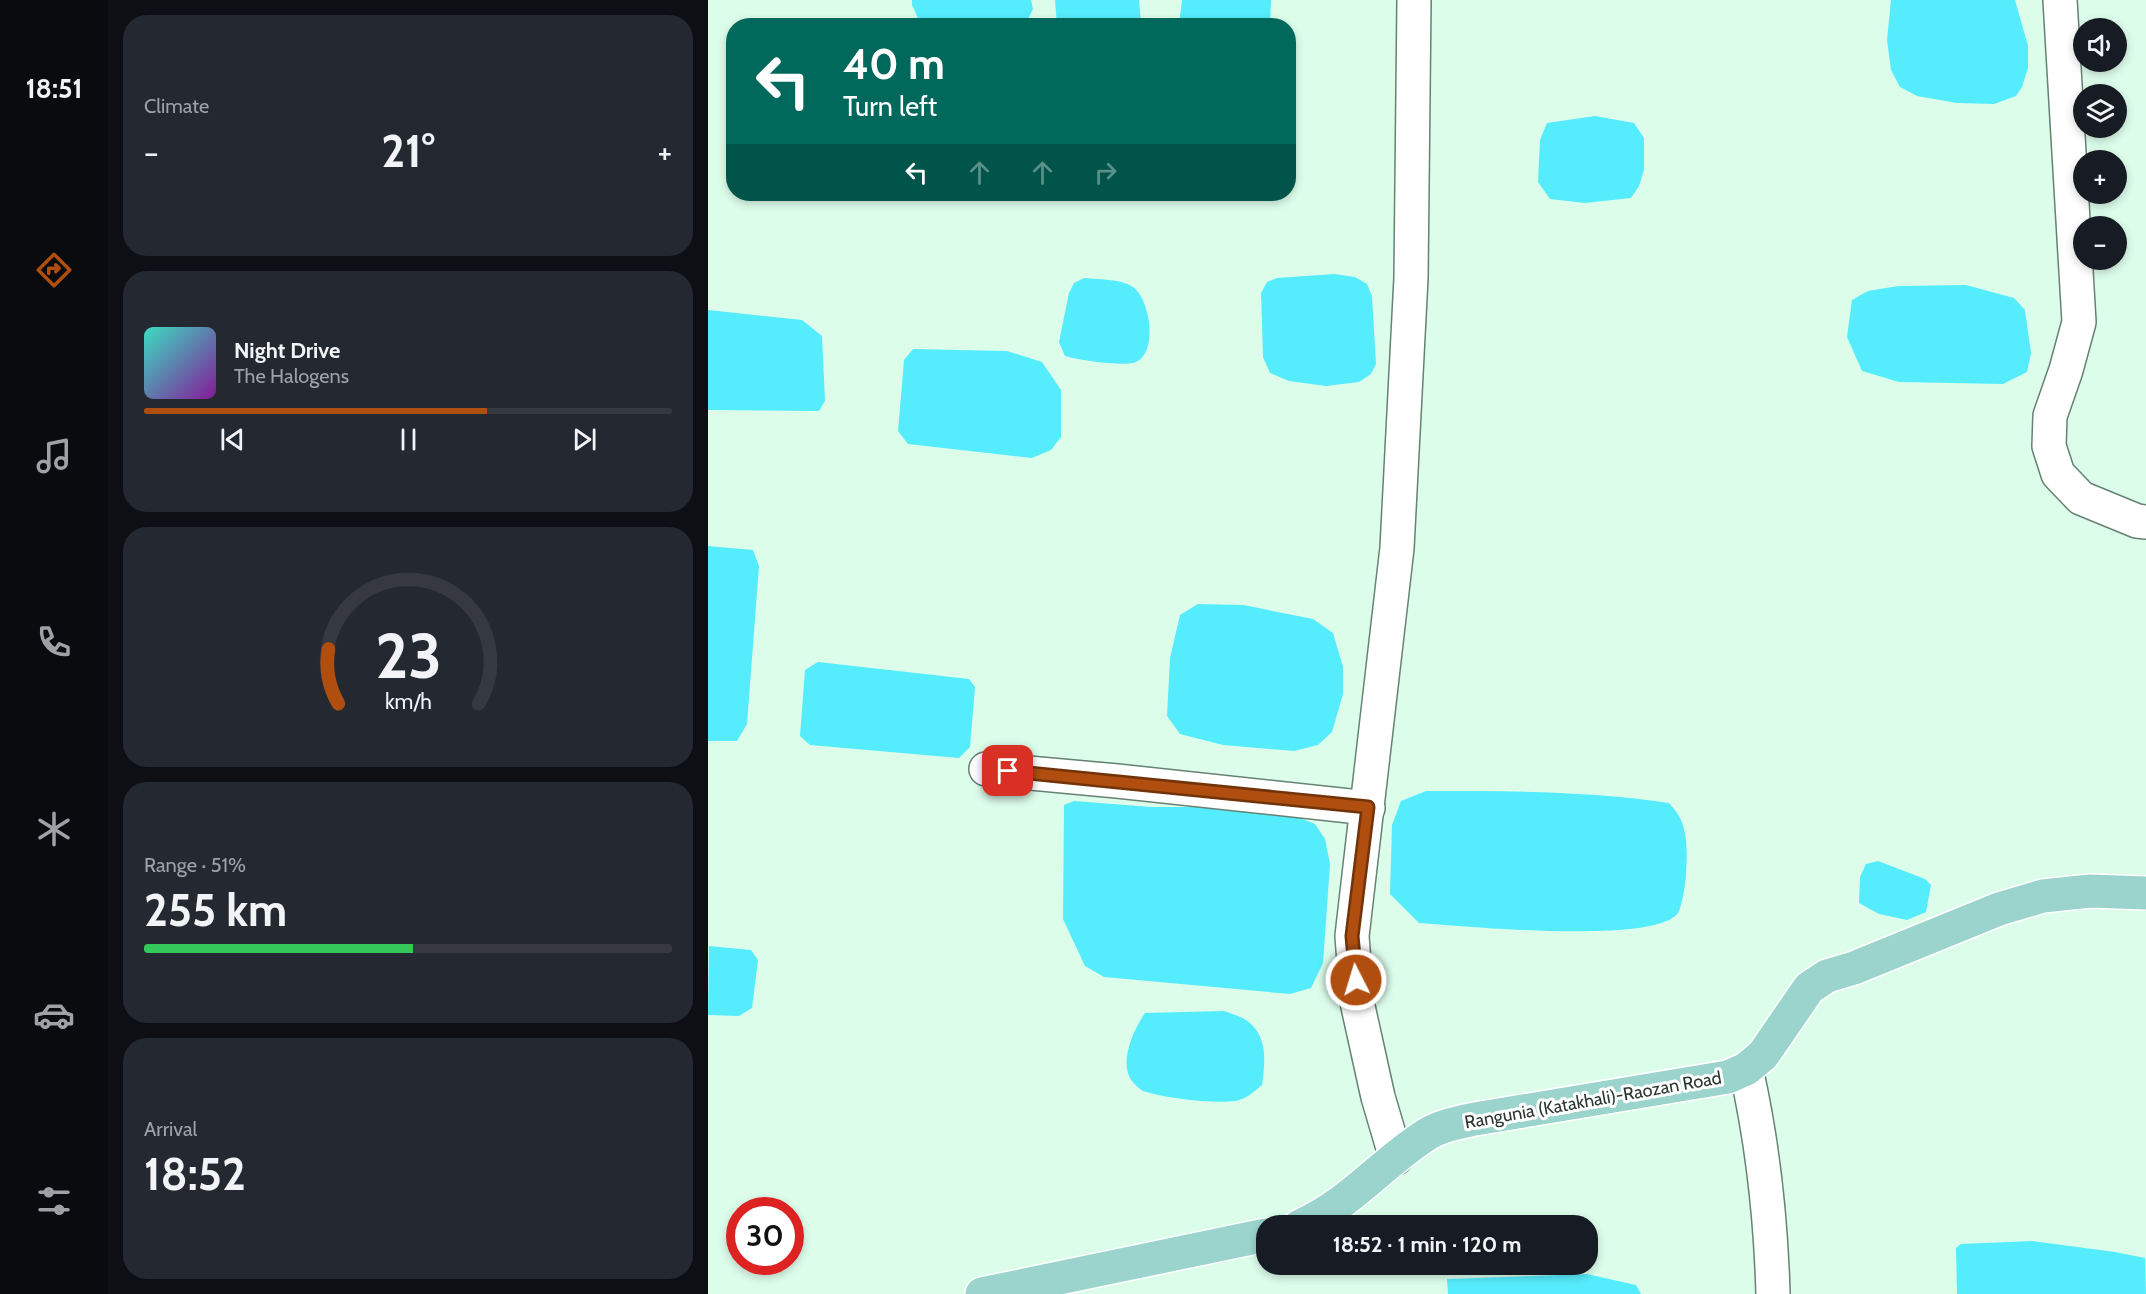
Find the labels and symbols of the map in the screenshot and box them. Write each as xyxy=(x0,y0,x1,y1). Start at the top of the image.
pin xyxy=(982,745,1033,796)
position arrow xyxy=(1324,948,1388,1012)
street label: Rangunia (Katakhali)-Raozan Road xyxy=(1463,1067,1723,1133)
speed limit sign: 30 xyxy=(726,1197,804,1275)

